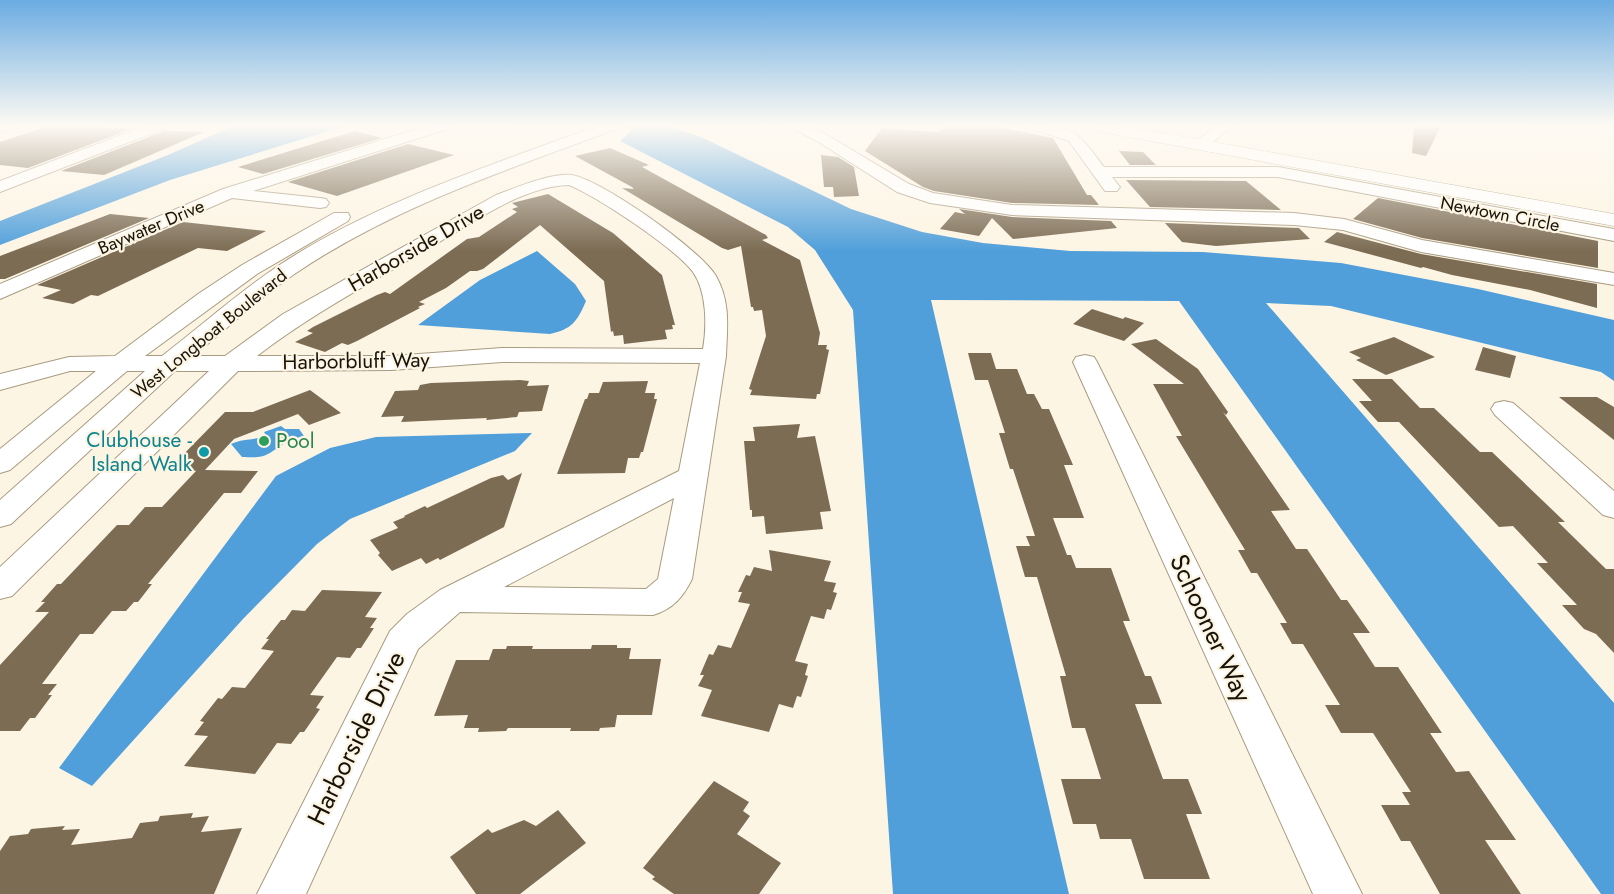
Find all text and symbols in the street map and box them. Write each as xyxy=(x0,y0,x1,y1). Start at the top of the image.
street label: Newtown Circle xyxy=(1438,190,1562,238)
street label: Baywater Drive xyxy=(94,193,208,261)
street label: Harborside Drive xyxy=(342,197,490,299)
street label: West Longboat Boulevard xyxy=(125,263,293,405)
street label: Harborbluff Way xyxy=(282,345,431,377)
place label: Clubhouse - Island Walk xyxy=(86,425,193,479)
place label: Pool xyxy=(276,426,315,456)
marker: Pool xyxy=(257,434,271,448)
marker: Clubhouse - Island Walk xyxy=(197,445,211,459)
street label: Schooner Way xyxy=(1160,548,1262,709)
street label: Harborside Drive xyxy=(297,645,415,831)

